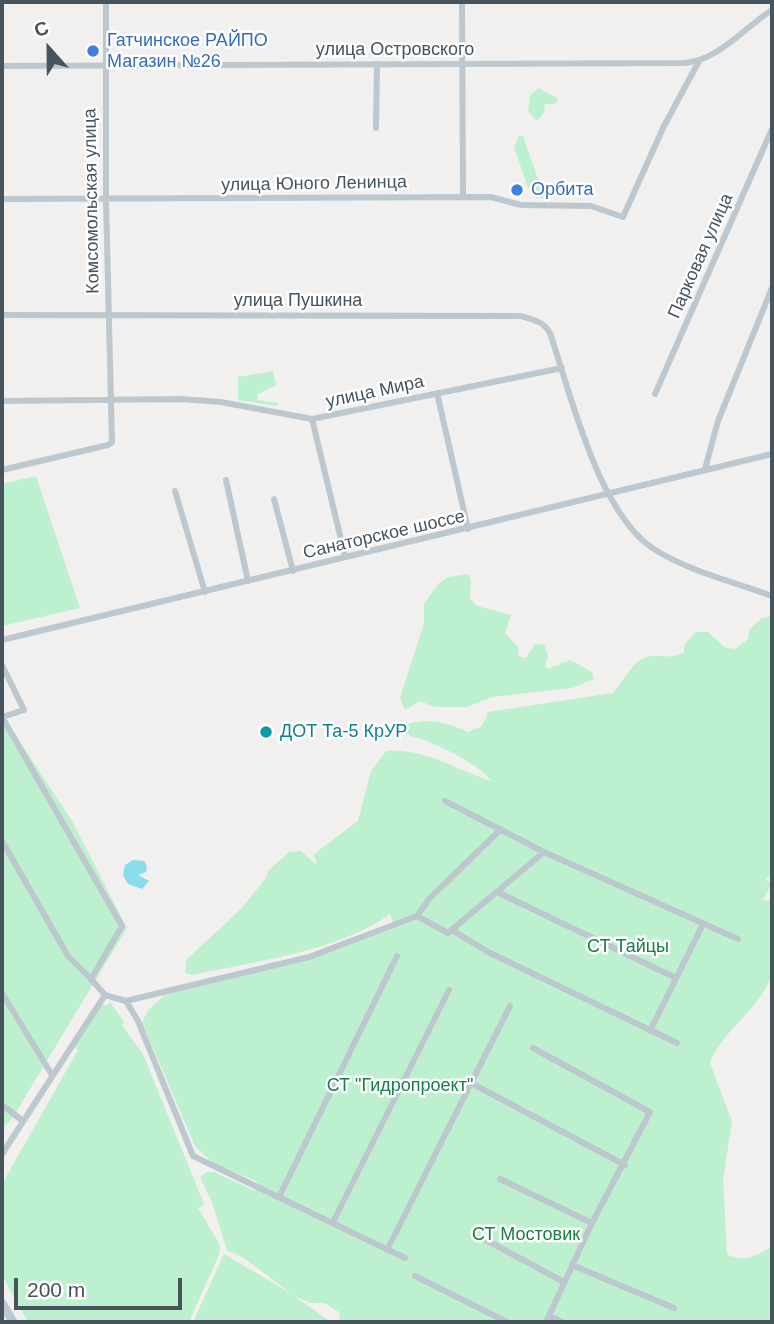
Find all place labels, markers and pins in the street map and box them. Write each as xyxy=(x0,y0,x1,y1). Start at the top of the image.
place label: Гатчинское РАЙПО Магазин №26 xyxy=(107,30,268,72)
marker: Гатчинское РАЙПО Магазин №26 xyxy=(85,43,101,59)
place label: Орбита xyxy=(531,179,593,201)
marker: Орбита xyxy=(509,182,525,198)
place label: ДОТ Та-5 КрУР xyxy=(280,721,407,743)
marker: ДОТ Та-5 КрУР xyxy=(258,724,274,740)

